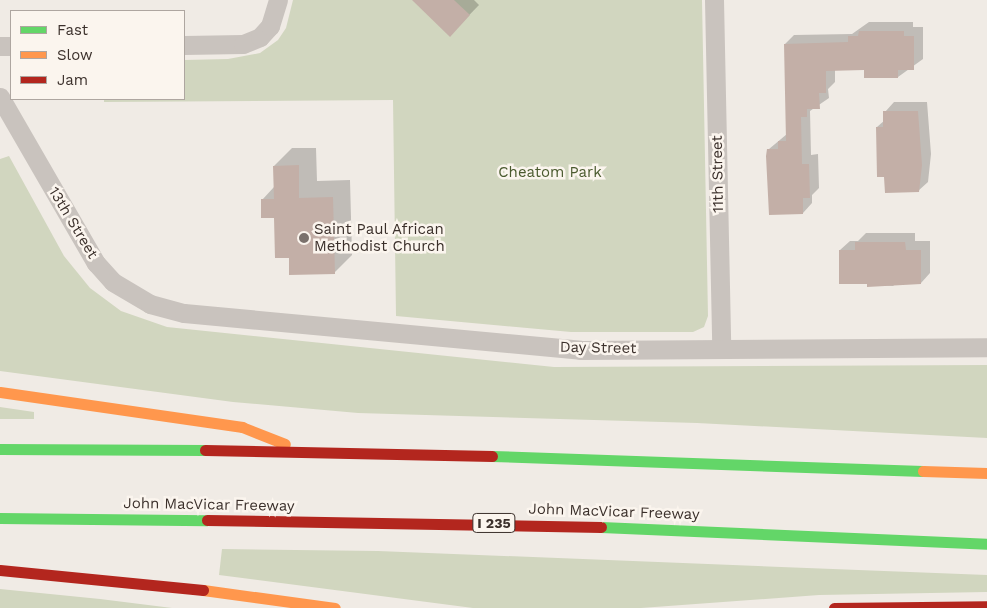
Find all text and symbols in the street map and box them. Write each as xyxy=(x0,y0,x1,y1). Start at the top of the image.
legend xyxy=(10,10,185,100)
text: Fast xyxy=(57,21,88,39)
text: Slow xyxy=(57,46,93,64)
text: Jam xyxy=(57,71,88,89)
street label: 11th Street xyxy=(708,135,728,213)
park label: Cheatom Park xyxy=(498,164,602,182)
street label: 13th Street xyxy=(45,184,101,262)
place label: Saint Paul African Methodist Church xyxy=(314,220,445,255)
marker: Saint Paul African Methodist Church xyxy=(298,232,310,244)
street label: Day Street xyxy=(559,338,637,358)
street label: John MacVicar Freeway xyxy=(123,495,295,515)
street label: John MacVicar Freeway xyxy=(528,500,700,524)
road number: I 235 xyxy=(472,512,516,534)

